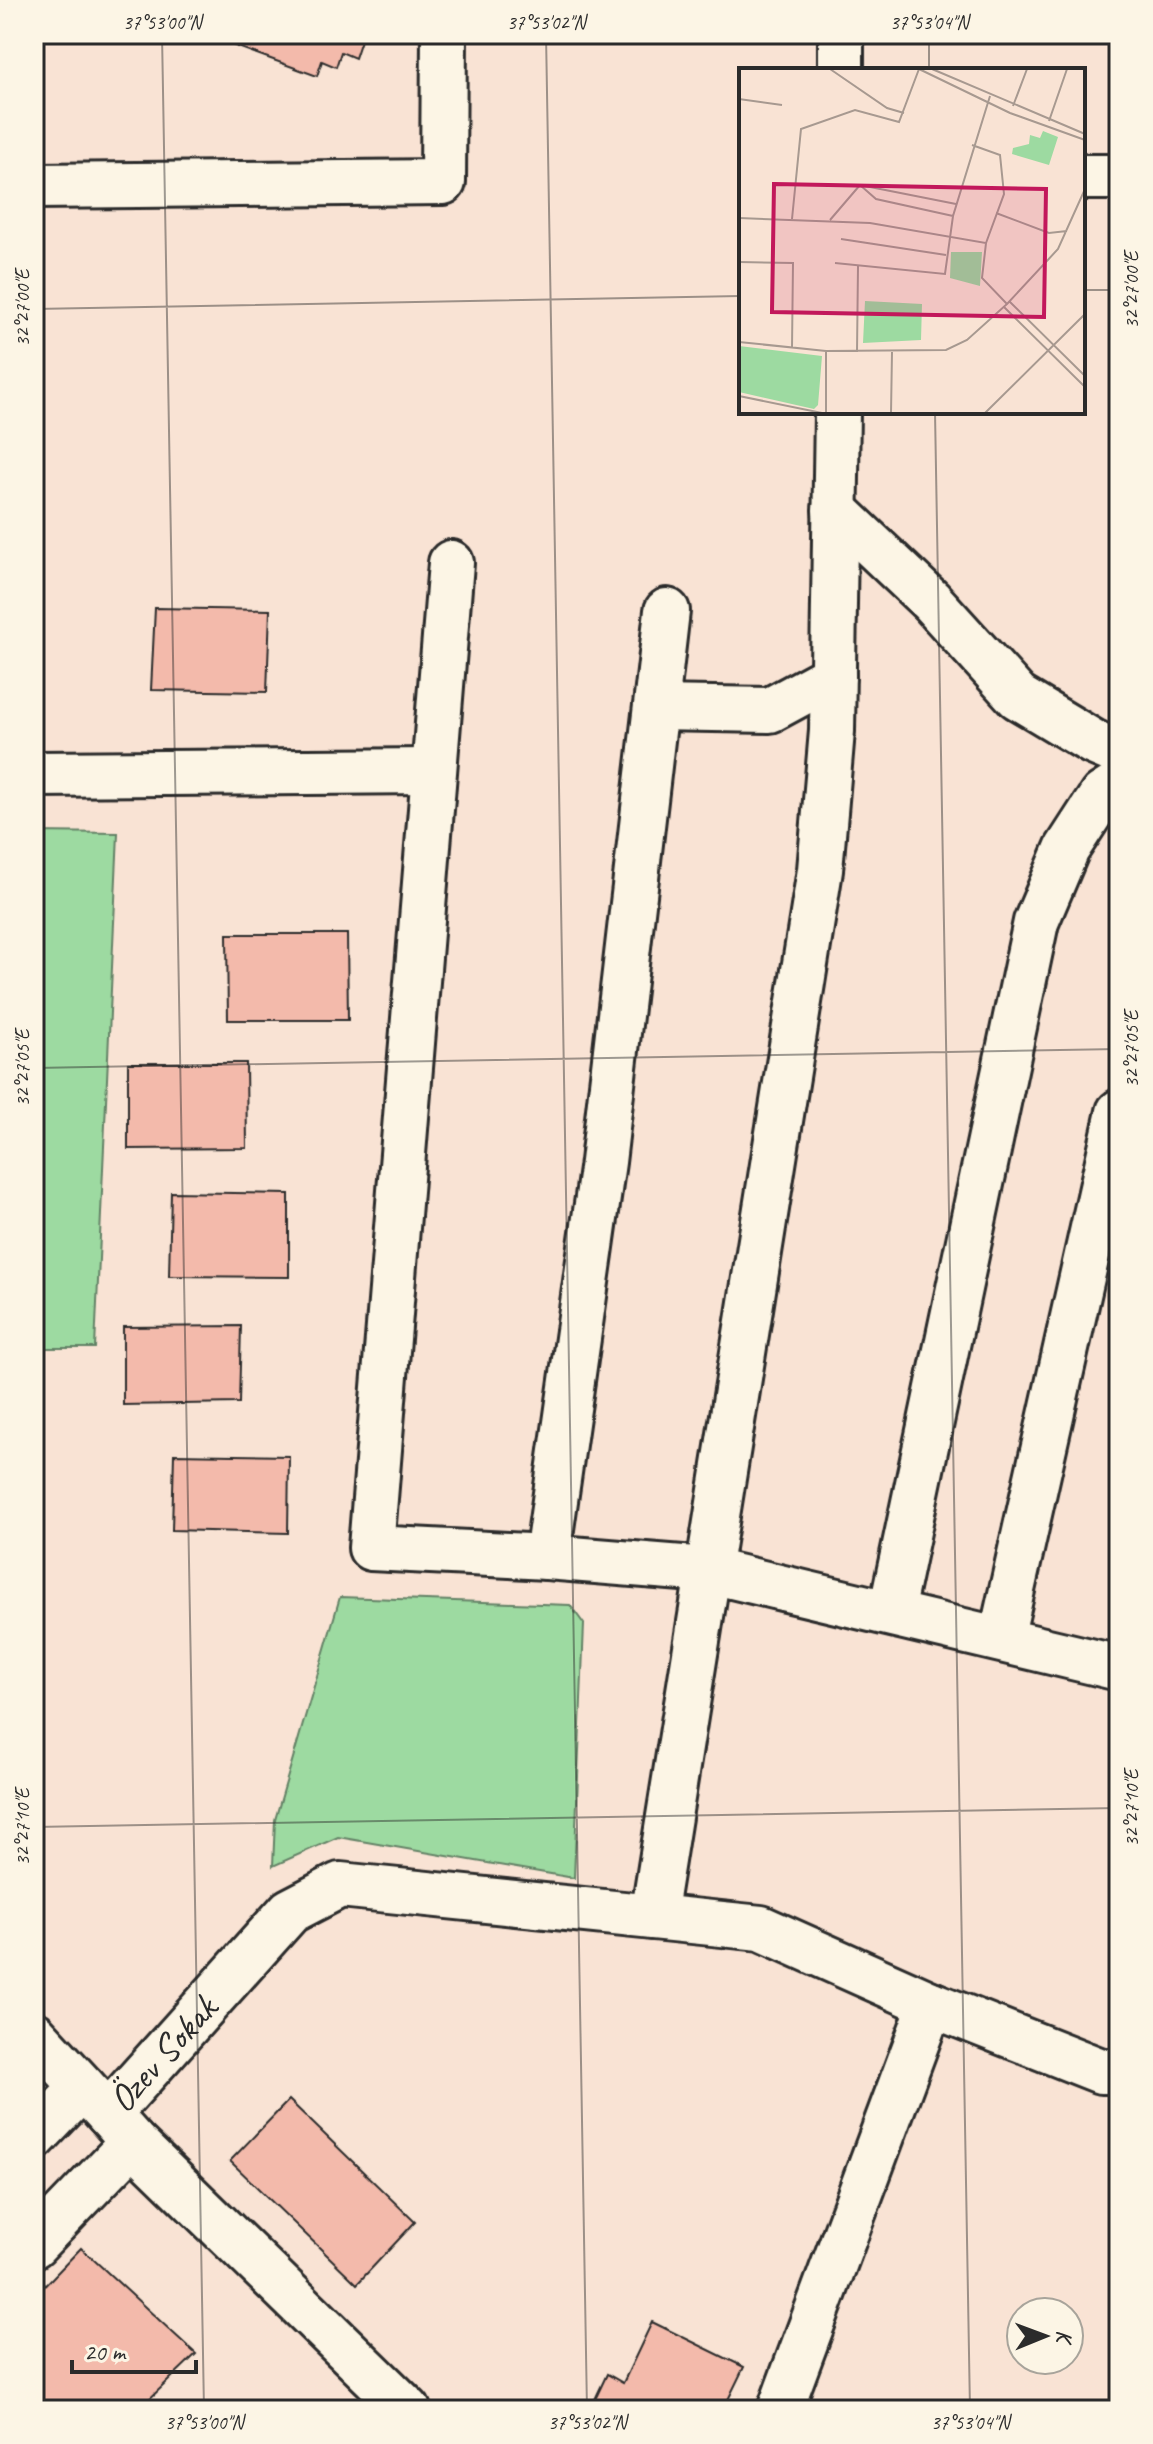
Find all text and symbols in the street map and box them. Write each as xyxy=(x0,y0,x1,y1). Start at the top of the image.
text: 37°53'00"N xyxy=(123,10,204,35)
text: 37°53'02"N xyxy=(507,10,588,35)
text: 37°53'04"N xyxy=(890,10,971,35)
inset map xyxy=(739,68,1085,414)
text: 32°27'00"E xyxy=(1119,249,1144,329)
text: 32°27'00"E xyxy=(10,267,35,347)
text: 32°27'05"E xyxy=(1119,1008,1144,1088)
text: 32°27'05"E xyxy=(10,1027,35,1107)
text: 32°27'10"E xyxy=(1119,1767,1144,1847)
text: 32°27'10"E xyxy=(10,1786,35,1866)
street label: Özev Sokak xyxy=(98,1984,229,2122)
north arrow xyxy=(1005,2296,1085,2376)
scale bar xyxy=(72,2324,196,2374)
text: K xyxy=(1050,2330,1078,2346)
text: 20 m xyxy=(84,2337,127,2367)
text: 37°53'00"N xyxy=(165,2410,246,2435)
text: 37°53'02"N xyxy=(548,2410,629,2435)
text: 37°53'04"N xyxy=(931,2410,1012,2435)

